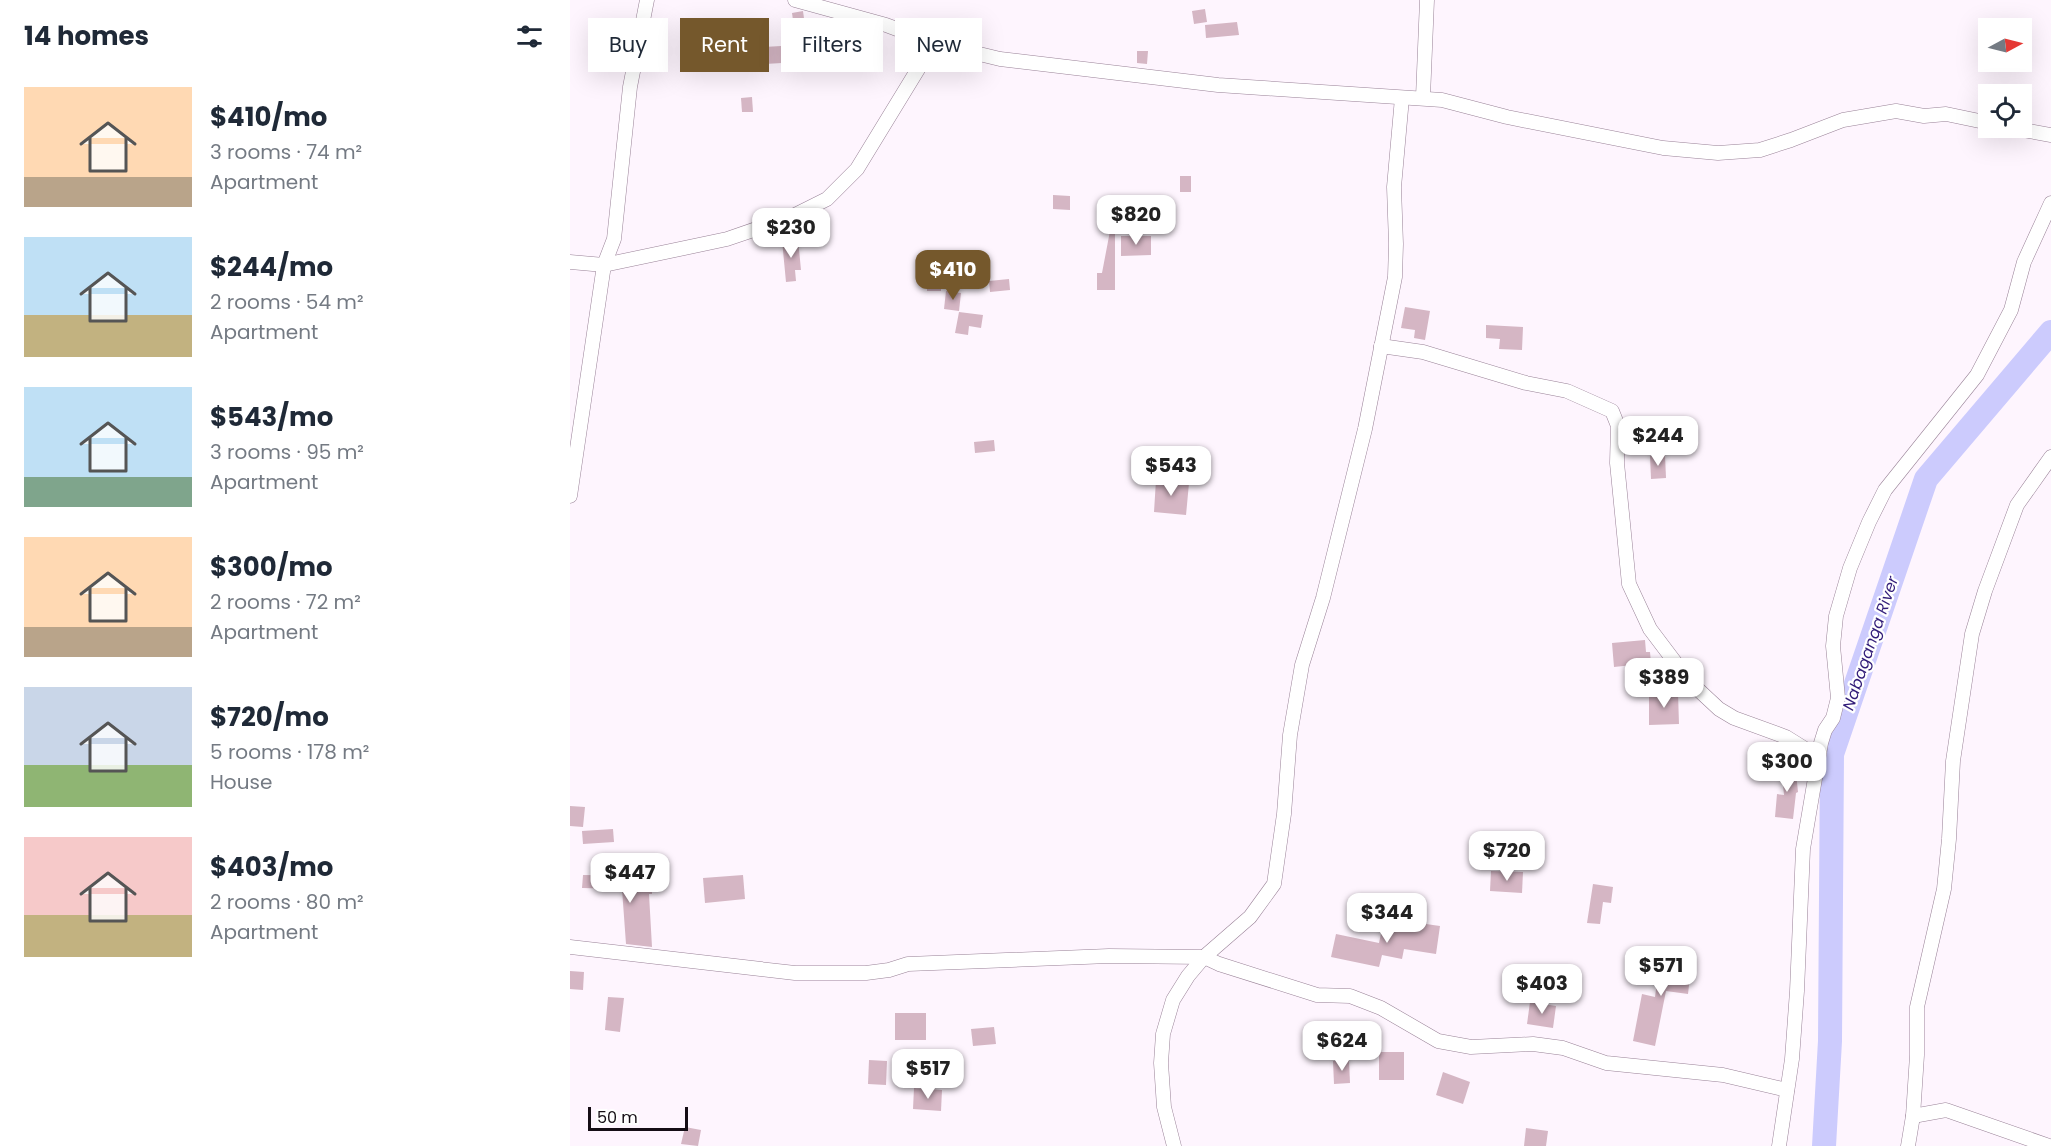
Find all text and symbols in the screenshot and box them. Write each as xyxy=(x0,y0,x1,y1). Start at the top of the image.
text: 14 homes xyxy=(24,18,149,54)
chip: Buy xyxy=(588,18,668,72)
chip: Rent xyxy=(680,18,769,72)
chip: Filters xyxy=(781,18,883,72)
chip: New xyxy=(895,18,982,72)
north arrow xyxy=(1978,18,2032,72)
map controls xyxy=(1978,18,2032,138)
icon: filters xyxy=(513,20,546,53)
button: locate xyxy=(1978,84,2032,138)
text: $410/mo xyxy=(210,99,327,135)
icon: home xyxy=(72,111,144,183)
text: 3 rooms · 74 m² xyxy=(210,138,362,166)
text: Apartment xyxy=(210,168,318,196)
pin: $820 xyxy=(1100,195,1172,246)
text: $820 xyxy=(1111,200,1161,228)
pin: $230 xyxy=(755,208,827,259)
text: $230 xyxy=(766,213,816,241)
text: $244/mo xyxy=(210,249,333,285)
pin: $410 xyxy=(917,250,989,301)
text: $410 xyxy=(929,255,977,283)
icon: home xyxy=(72,261,144,333)
text: 2 rooms · 54 m² xyxy=(210,288,364,316)
text: Apartment xyxy=(210,318,318,346)
text: $543/mo xyxy=(210,399,333,435)
icon: home xyxy=(72,411,144,483)
pin: $244 xyxy=(1622,416,1694,467)
text: $244 xyxy=(1632,421,1684,449)
text: 3 rooms · 95 m² xyxy=(210,438,364,466)
pin: $543 xyxy=(1135,446,1207,497)
text: $543 xyxy=(1145,451,1197,479)
text: Apartment xyxy=(210,468,318,496)
text: $300/mo xyxy=(210,549,333,585)
icon: home xyxy=(72,561,144,633)
water label: Nabaganga River xyxy=(1837,572,1905,713)
text: 2 rooms · 72 m² xyxy=(210,588,361,616)
text: Apartment xyxy=(210,618,318,646)
pin: $389 xyxy=(1628,658,1700,709)
text: $389 xyxy=(1639,663,1689,691)
text: $720/mo xyxy=(210,699,329,735)
icon: home xyxy=(72,711,144,783)
text: 5 rooms · 178 m² xyxy=(210,738,369,766)
pin: $300 xyxy=(1751,742,1823,793)
text: $300 xyxy=(1761,747,1813,775)
text: House xyxy=(210,768,272,796)
pin: $720 xyxy=(1471,831,1543,882)
text: $720 xyxy=(1483,836,1531,864)
text: $403/mo xyxy=(210,849,333,885)
pin: $447 xyxy=(594,853,666,904)
text: $447 xyxy=(605,858,655,886)
icon: home xyxy=(72,861,144,933)
text: 2 rooms · 80 m² xyxy=(210,888,364,916)
pin: $344 xyxy=(1351,893,1423,944)
text: $344 xyxy=(1361,898,1413,926)
text: Apartment xyxy=(210,918,318,946)
pin: $571 xyxy=(1625,946,1697,997)
text: $571 xyxy=(1639,951,1683,979)
pin: $403 xyxy=(1506,964,1578,1015)
text: $403 xyxy=(1516,969,1568,997)
pin: $624 xyxy=(1306,1021,1378,1072)
text: $624 xyxy=(1317,1026,1367,1054)
pin: $517 xyxy=(892,1049,964,1100)
text: $517 xyxy=(906,1054,950,1082)
scale bar xyxy=(588,1104,688,1132)
text: 50 m xyxy=(597,1106,638,1129)

